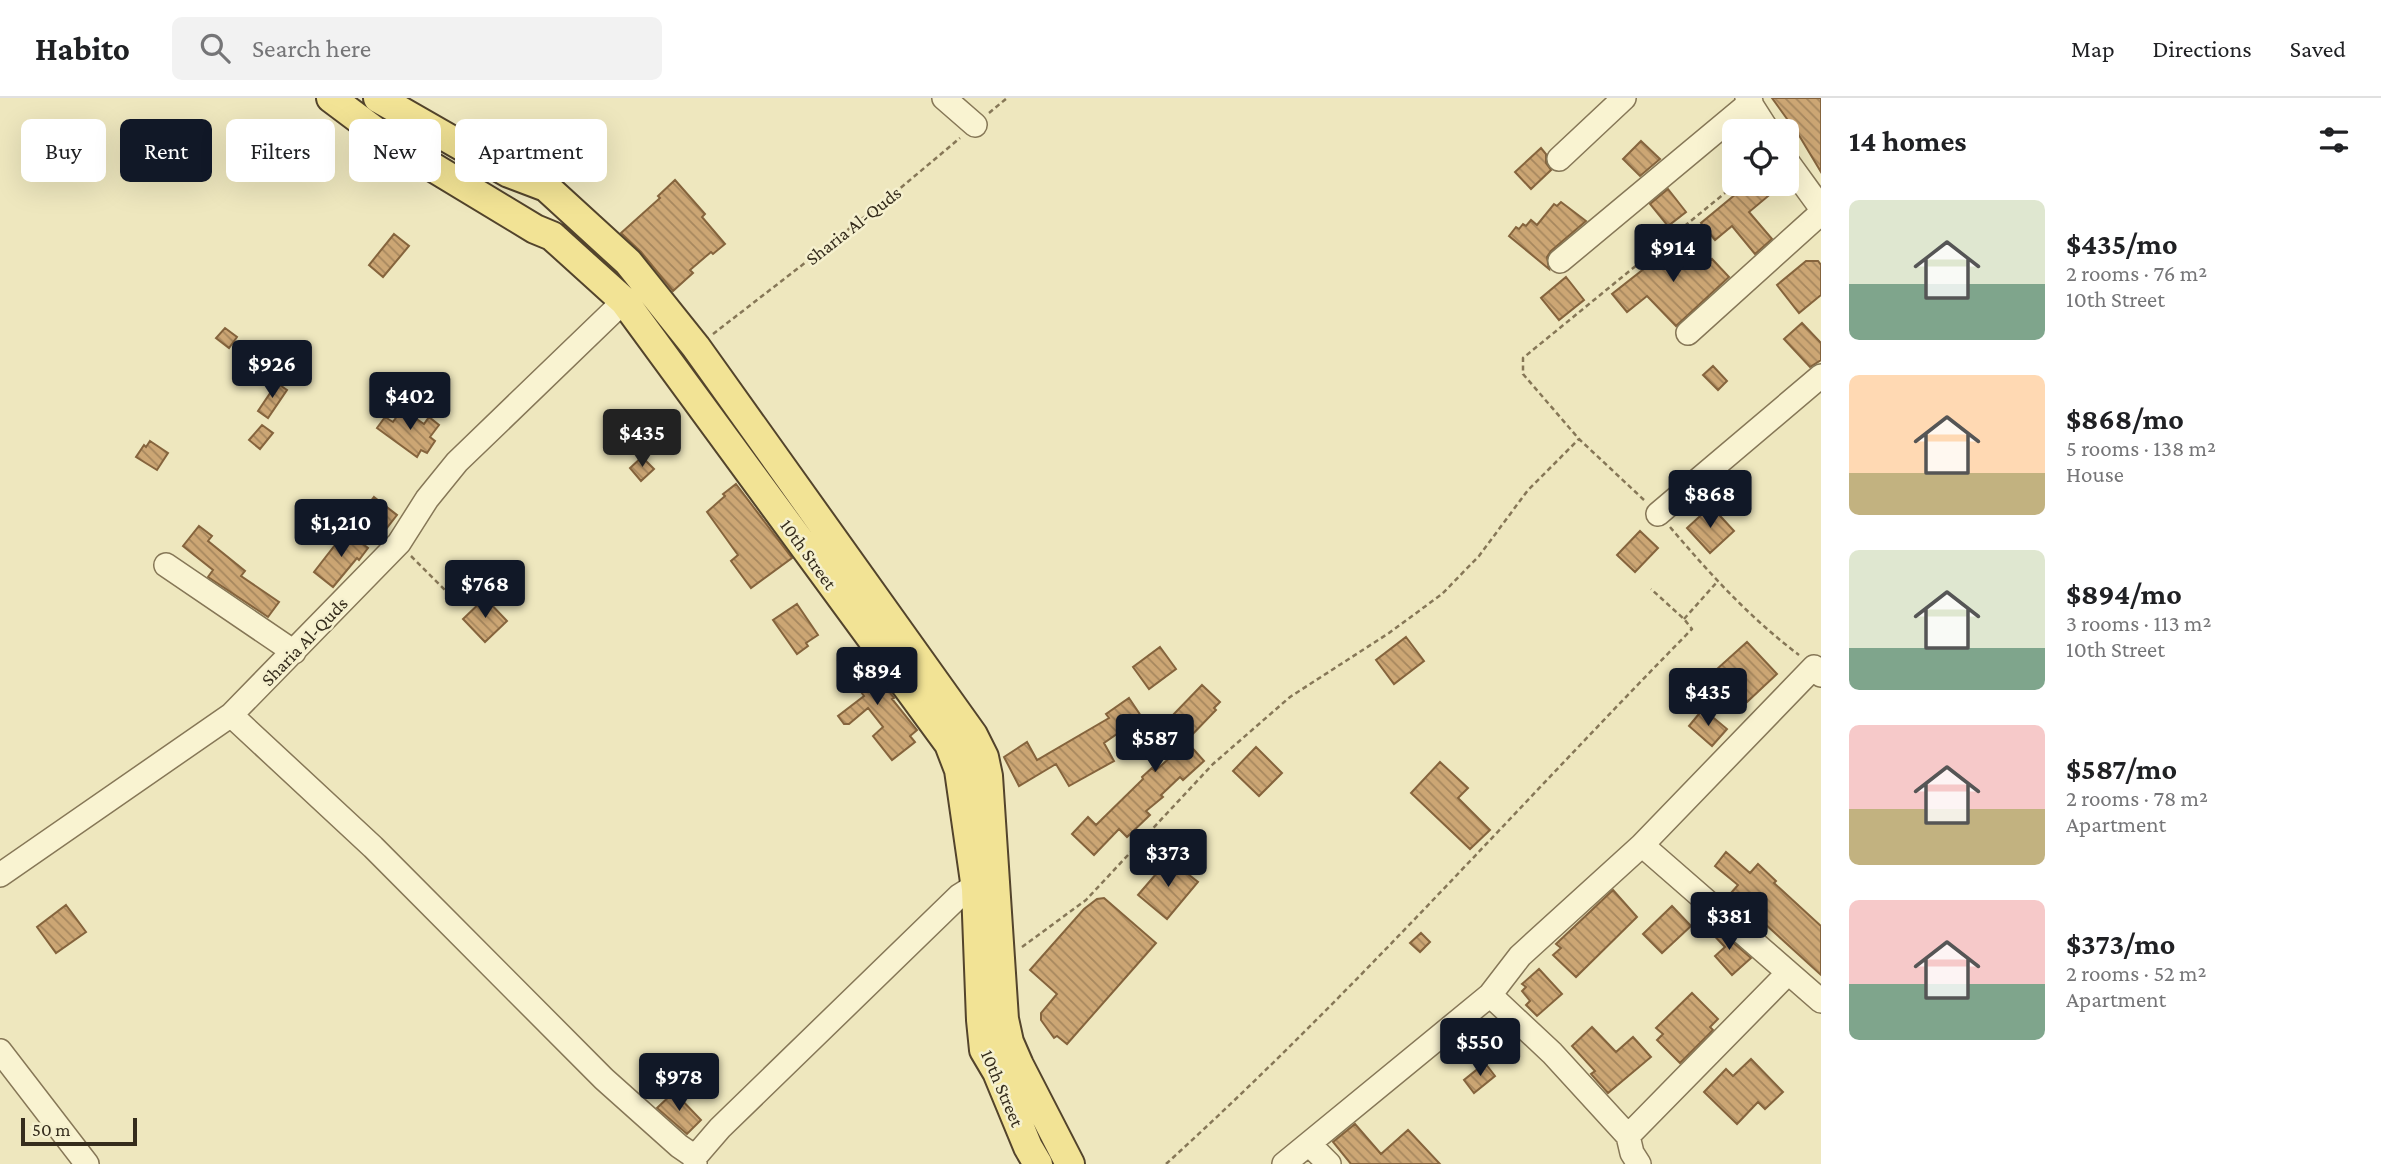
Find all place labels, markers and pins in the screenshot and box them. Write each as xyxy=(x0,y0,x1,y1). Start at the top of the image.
pin: $914 xyxy=(1632,225,1714,284)
pin: $926 xyxy=(231,341,313,400)
pin: $402 xyxy=(369,372,451,432)
pin: $435 xyxy=(601,410,683,469)
pin: $868 xyxy=(1669,470,1751,530)
pin: $1,210 xyxy=(284,500,398,559)
pin: $768 xyxy=(444,560,526,620)
pin: $894 xyxy=(836,648,918,707)
pin: $435 xyxy=(1667,668,1749,728)
pin: $587 xyxy=(1114,714,1196,774)
pin: $373 xyxy=(1127,830,1209,889)
pin: $381 xyxy=(1688,892,1770,952)
pin: $550 xyxy=(1439,1018,1521,1078)
pin: $978 xyxy=(638,1054,720,1113)

